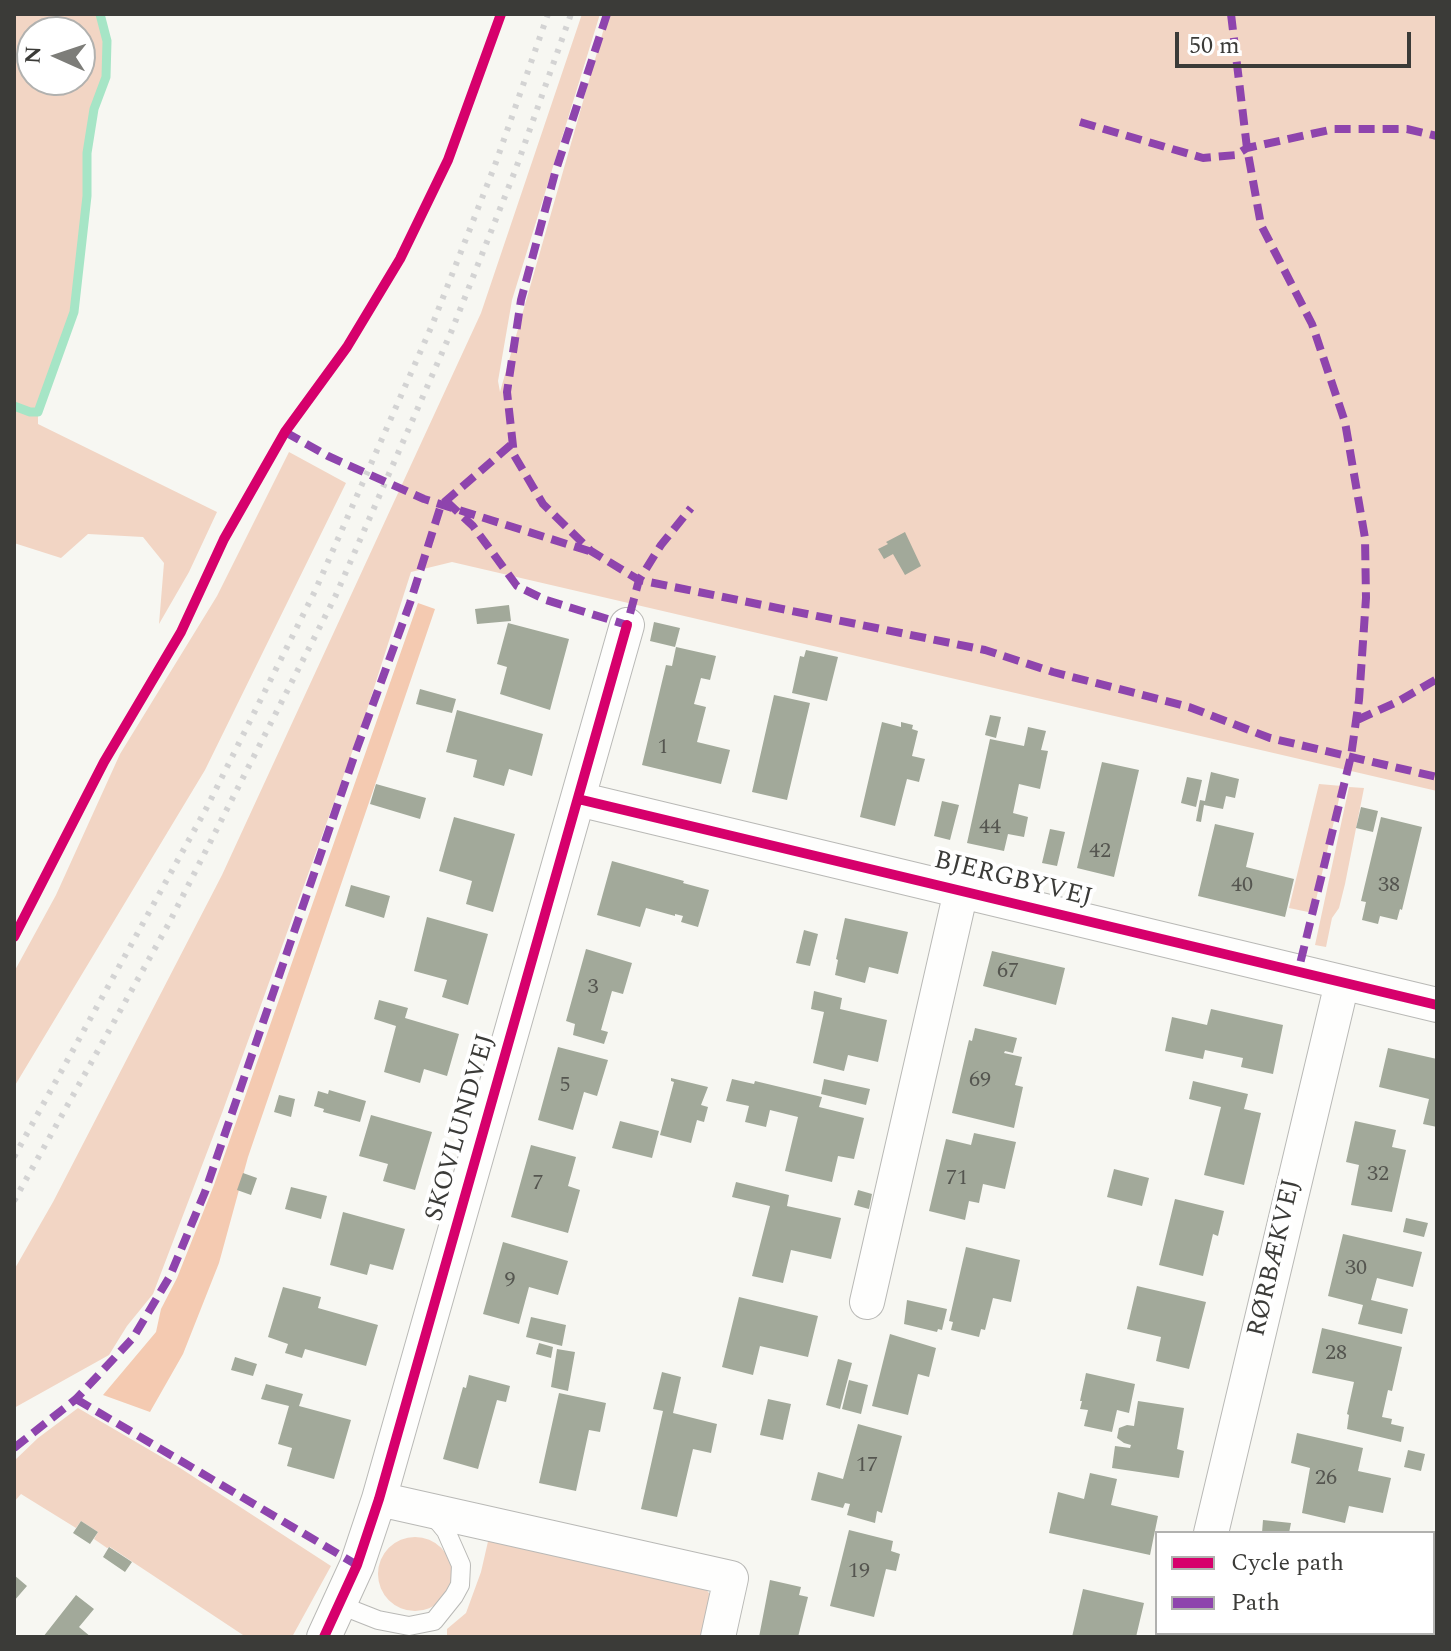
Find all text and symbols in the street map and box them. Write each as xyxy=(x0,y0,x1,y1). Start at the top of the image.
north arrow xyxy=(16,16,96,96)
scale bar xyxy=(1179,16,1415,66)
text: 50 m xyxy=(1189,28,1240,64)
text: N xyxy=(17,45,50,65)
house number: 1 xyxy=(658,736,668,762)
house number: 44 xyxy=(979,816,1001,842)
house number: 42 xyxy=(1089,840,1111,866)
street label: BJERGBYVEJ xyxy=(931,846,1095,916)
house number: 40 xyxy=(1231,874,1253,900)
house number: 38 xyxy=(1378,874,1400,900)
house number: 67 xyxy=(997,960,1019,986)
house number: 3 xyxy=(588,976,598,1002)
street label: SKOVLUNDVEJ xyxy=(420,1031,504,1225)
house number: 69 xyxy=(969,1069,991,1095)
house number: 5 xyxy=(560,1074,570,1100)
house number: 32 xyxy=(1367,1163,1389,1189)
house number: 71 xyxy=(946,1167,968,1193)
house number: 7 xyxy=(533,1172,543,1198)
street label: RØRBÆKVEJ xyxy=(1243,1176,1309,1340)
house number: 30 xyxy=(1345,1257,1367,1283)
house number: 9 xyxy=(505,1269,515,1295)
house number: 28 xyxy=(1325,1342,1347,1368)
house number: 17 xyxy=(856,1454,878,1480)
house number: 26 xyxy=(1315,1467,1337,1493)
legend xyxy=(1155,1531,1435,1635)
text: Cycle path xyxy=(1231,1545,1344,1581)
house number: 19 xyxy=(848,1560,870,1586)
text: Path xyxy=(1231,1585,1280,1621)

